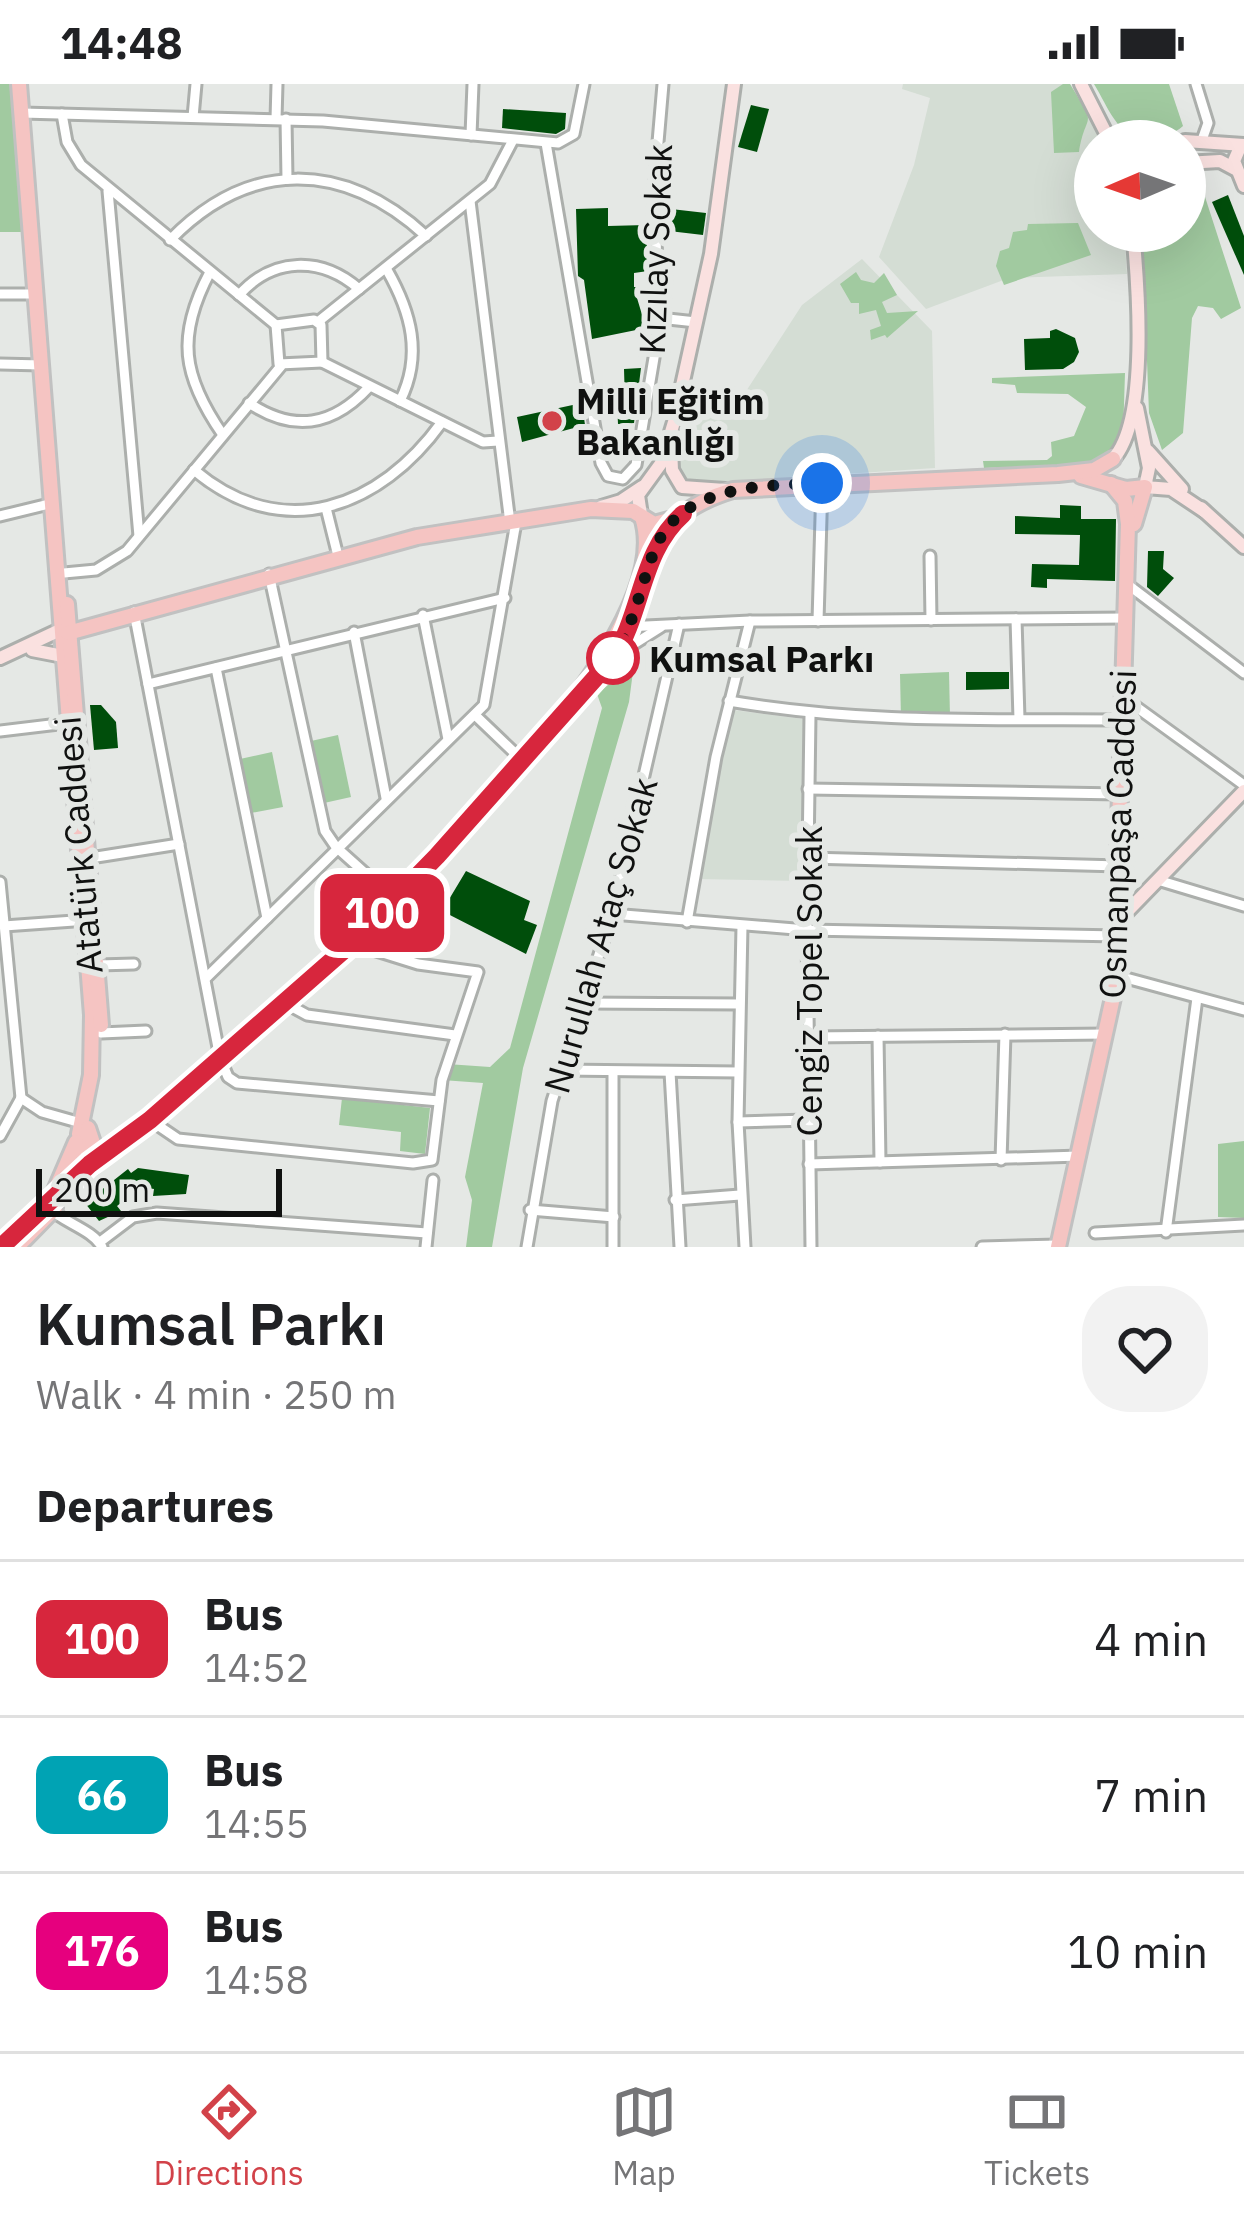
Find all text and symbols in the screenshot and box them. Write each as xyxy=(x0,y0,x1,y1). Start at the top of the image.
text: 14:48 xyxy=(60,13,183,71)
north arrow xyxy=(1074,120,1206,252)
map controls xyxy=(1074,120,1206,252)
street label: Kızılay Sokak xyxy=(628,143,682,355)
place label: Milli Eğitim Bakanlığı xyxy=(576,377,765,465)
marker: Milli Eğitim Bakanlığı xyxy=(539,408,565,434)
your location xyxy=(792,453,852,513)
marker: Kumsal Parkı xyxy=(588,633,638,683)
place label: Kumsal Parkı xyxy=(649,635,874,682)
street label: Osmanpaşa Caddesi xyxy=(1088,669,1146,999)
street label: Atatürk Caddesi xyxy=(43,714,113,976)
street label: Nurullah Ataç Sokak xyxy=(532,772,668,1098)
street label: Cengiz Topel Sokak xyxy=(785,825,832,1137)
line badge: 100 xyxy=(313,874,451,952)
text: 100 xyxy=(344,885,420,940)
scale bar xyxy=(36,1163,282,1216)
text: 200 m xyxy=(54,1168,150,1211)
button: heart xyxy=(1082,1286,1208,1412)
text: Kumsal Parkı xyxy=(36,1287,386,1361)
text: Walk · 4 min · 250 m xyxy=(36,1369,397,1420)
text: Departures xyxy=(36,1476,274,1534)
text: Bus xyxy=(204,1584,284,1642)
text: 4 min xyxy=(1094,1610,1208,1668)
text: 100 xyxy=(64,1611,140,1666)
text: 14:52 xyxy=(204,1642,309,1693)
text: Bus xyxy=(204,1740,284,1798)
text: 7 min xyxy=(1094,1766,1208,1824)
text: 66 xyxy=(77,1767,127,1822)
text: 14:55 xyxy=(204,1798,309,1849)
text: Bus xyxy=(204,1896,284,1954)
text: 10 min xyxy=(1067,1922,1208,1980)
text: 176 xyxy=(64,1923,140,1978)
text: 14:58 xyxy=(204,1954,309,2005)
tab: Directions xyxy=(154,2079,304,2194)
tab: Map xyxy=(611,2079,677,2194)
tab: Tickets xyxy=(984,2079,1090,2194)

